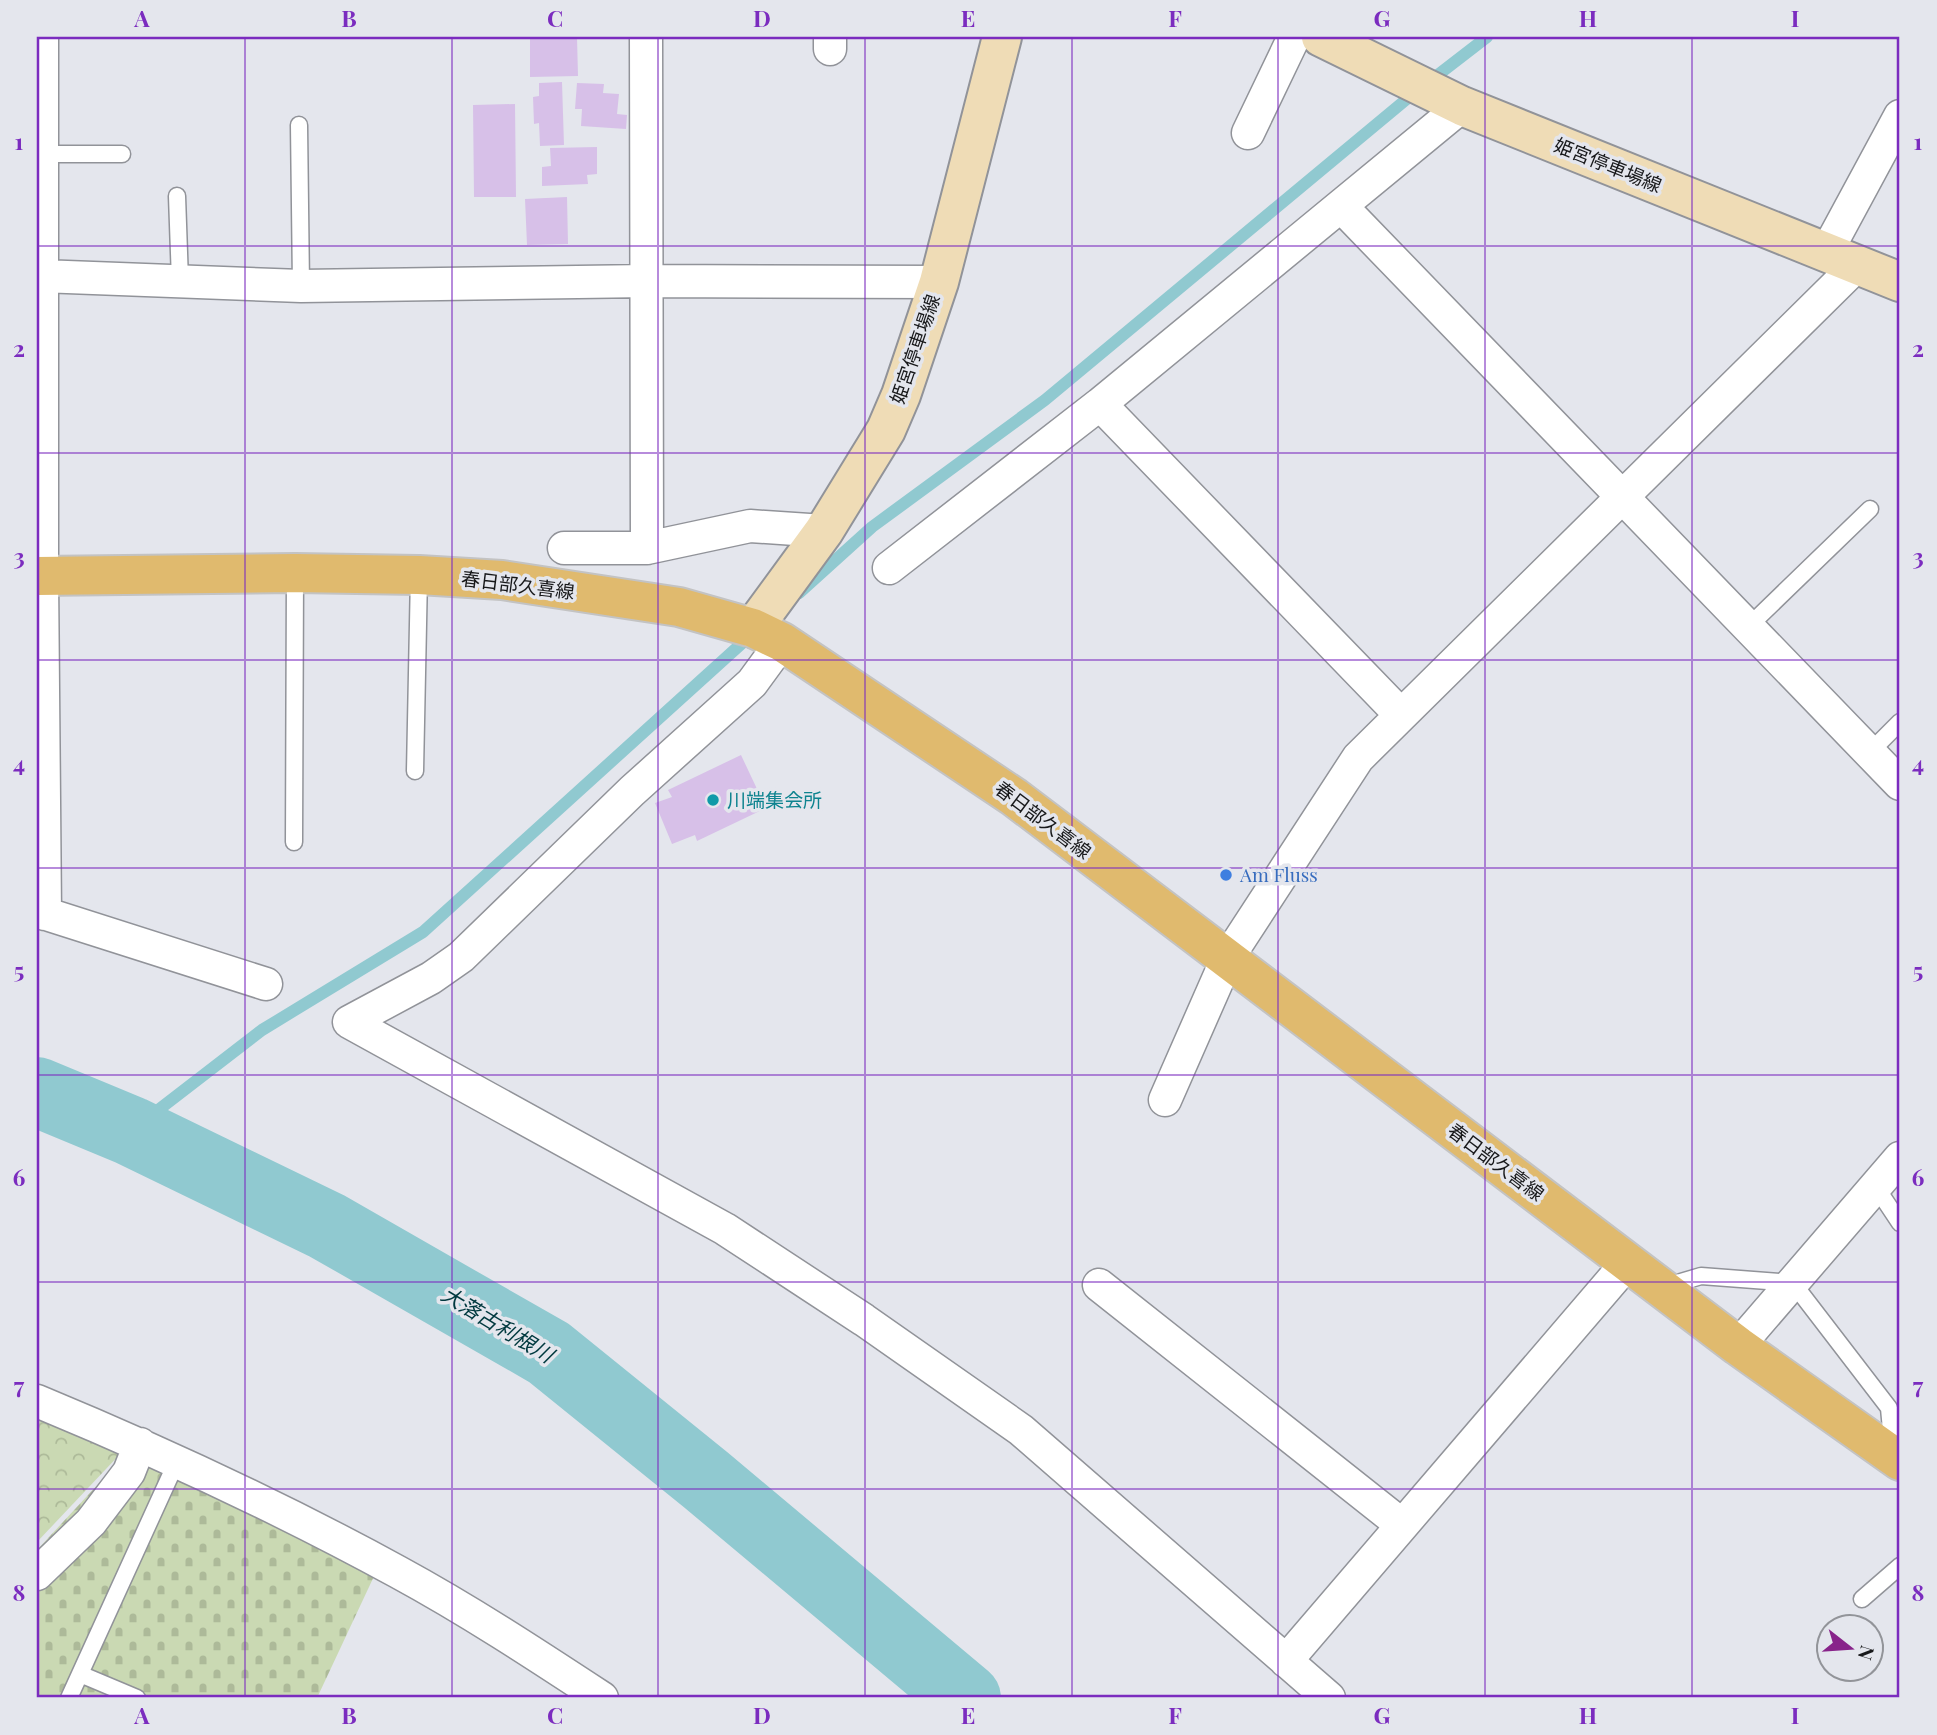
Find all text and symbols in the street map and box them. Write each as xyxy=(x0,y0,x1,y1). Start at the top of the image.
text: A xyxy=(133,2,150,33)
text: B xyxy=(341,2,357,33)
text: C xyxy=(547,2,563,33)
text: D xyxy=(753,2,771,33)
text: E xyxy=(961,2,975,33)
text: F xyxy=(1168,2,1182,33)
text: G xyxy=(1374,2,1391,33)
text: H xyxy=(1579,2,1597,33)
text: I xyxy=(1791,2,1799,33)
text: 1 xyxy=(15,125,24,156)
text: 1 xyxy=(1914,125,1923,156)
street label: 姫宮停車場線 xyxy=(1551,131,1666,197)
street label: 姫宮停車場線 xyxy=(883,291,945,407)
text: 2 xyxy=(13,332,25,363)
text: 2 xyxy=(1912,332,1924,363)
text: 3 xyxy=(13,540,25,571)
text: 3 xyxy=(1912,540,1924,571)
street label: 春日部久喜線 xyxy=(460,564,576,604)
text: 4 xyxy=(13,747,25,778)
text: 4 xyxy=(1912,747,1924,778)
street label: 春日部久喜線 xyxy=(990,775,1097,864)
place label: 川端集会所 xyxy=(727,786,822,812)
marker: 川端集会所 xyxy=(705,792,721,808)
place label: Am Fluss xyxy=(1239,861,1318,887)
marker: Am Fluss xyxy=(1218,867,1234,883)
text: 5 xyxy=(14,954,24,985)
text: 5 xyxy=(1913,954,1923,985)
street label: 春日部久喜線 xyxy=(1443,1117,1550,1206)
text: 6 xyxy=(13,1161,26,1192)
text: 6 xyxy=(1912,1161,1925,1192)
water label: 大落古利根川 xyxy=(437,1279,561,1369)
text: 7 xyxy=(14,1369,25,1400)
text: 7 xyxy=(1913,1369,1924,1400)
text: 8 xyxy=(13,1576,25,1607)
text: 8 xyxy=(1912,1576,1924,1607)
north arrow xyxy=(1814,1612,1884,1682)
text: N xyxy=(1853,1643,1882,1664)
text: A xyxy=(133,1699,150,1730)
text: B xyxy=(341,1699,357,1730)
text: C xyxy=(547,1699,563,1730)
text: D xyxy=(753,1699,771,1730)
text: E xyxy=(961,1699,975,1730)
text: F xyxy=(1168,1699,1182,1730)
text: G xyxy=(1374,1699,1391,1730)
text: H xyxy=(1579,1699,1597,1730)
text: I xyxy=(1791,1699,1799,1730)

